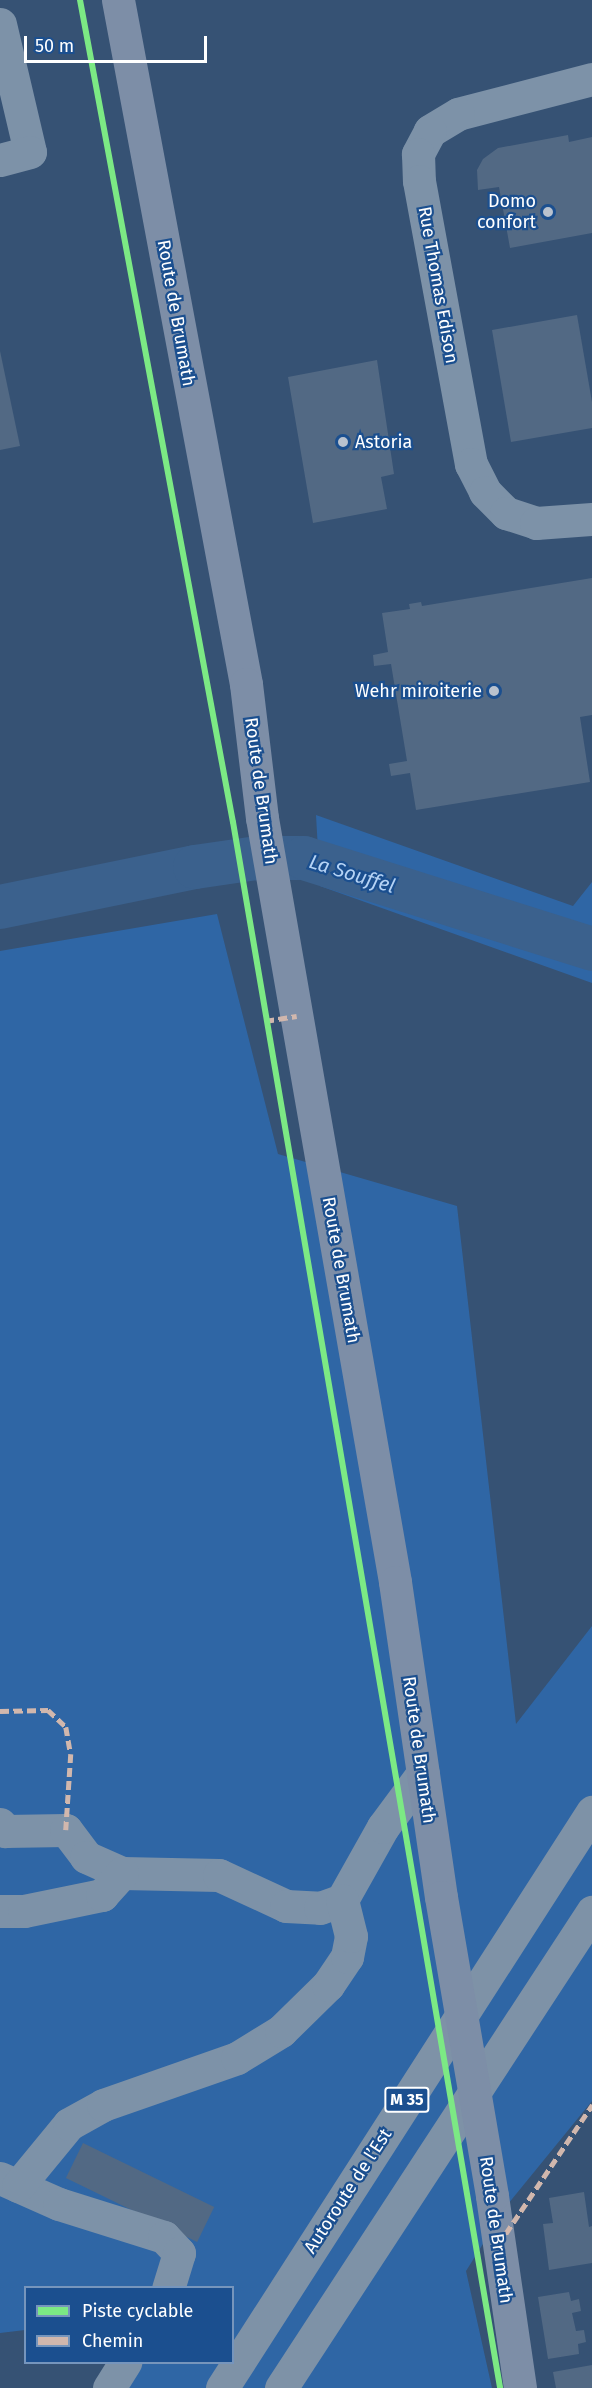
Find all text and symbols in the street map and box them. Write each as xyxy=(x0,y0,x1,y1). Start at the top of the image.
scale bar xyxy=(27,24,210,62)
text: 50 m xyxy=(35,35,74,57)
place label: Domo confort xyxy=(477,191,536,234)
street label: Rue Thomas Edison xyxy=(414,205,462,365)
marker: Domo confort xyxy=(541,205,555,219)
street label: Route de Brumath xyxy=(152,238,200,388)
place label: Astoria xyxy=(355,431,412,453)
marker: Astoria xyxy=(336,435,350,449)
place label: Wehr miroiterie xyxy=(355,680,482,702)
marker: Wehr miroiterie xyxy=(487,684,501,698)
street label: Route de Brumath xyxy=(240,716,282,866)
water label: La Souffel xyxy=(306,850,398,898)
street label: Route de Brumath xyxy=(317,1195,365,1345)
street label: Route de Brumath xyxy=(398,1675,440,1825)
road number: M 35 xyxy=(383,2087,431,2113)
street label: Autoroute de l’Est xyxy=(300,2124,396,2258)
street label: Route de Brumath xyxy=(475,2155,517,2305)
legend xyxy=(24,2286,234,2364)
text: Piste cyclable xyxy=(82,2300,193,2322)
text: Chemin xyxy=(82,2330,143,2352)

